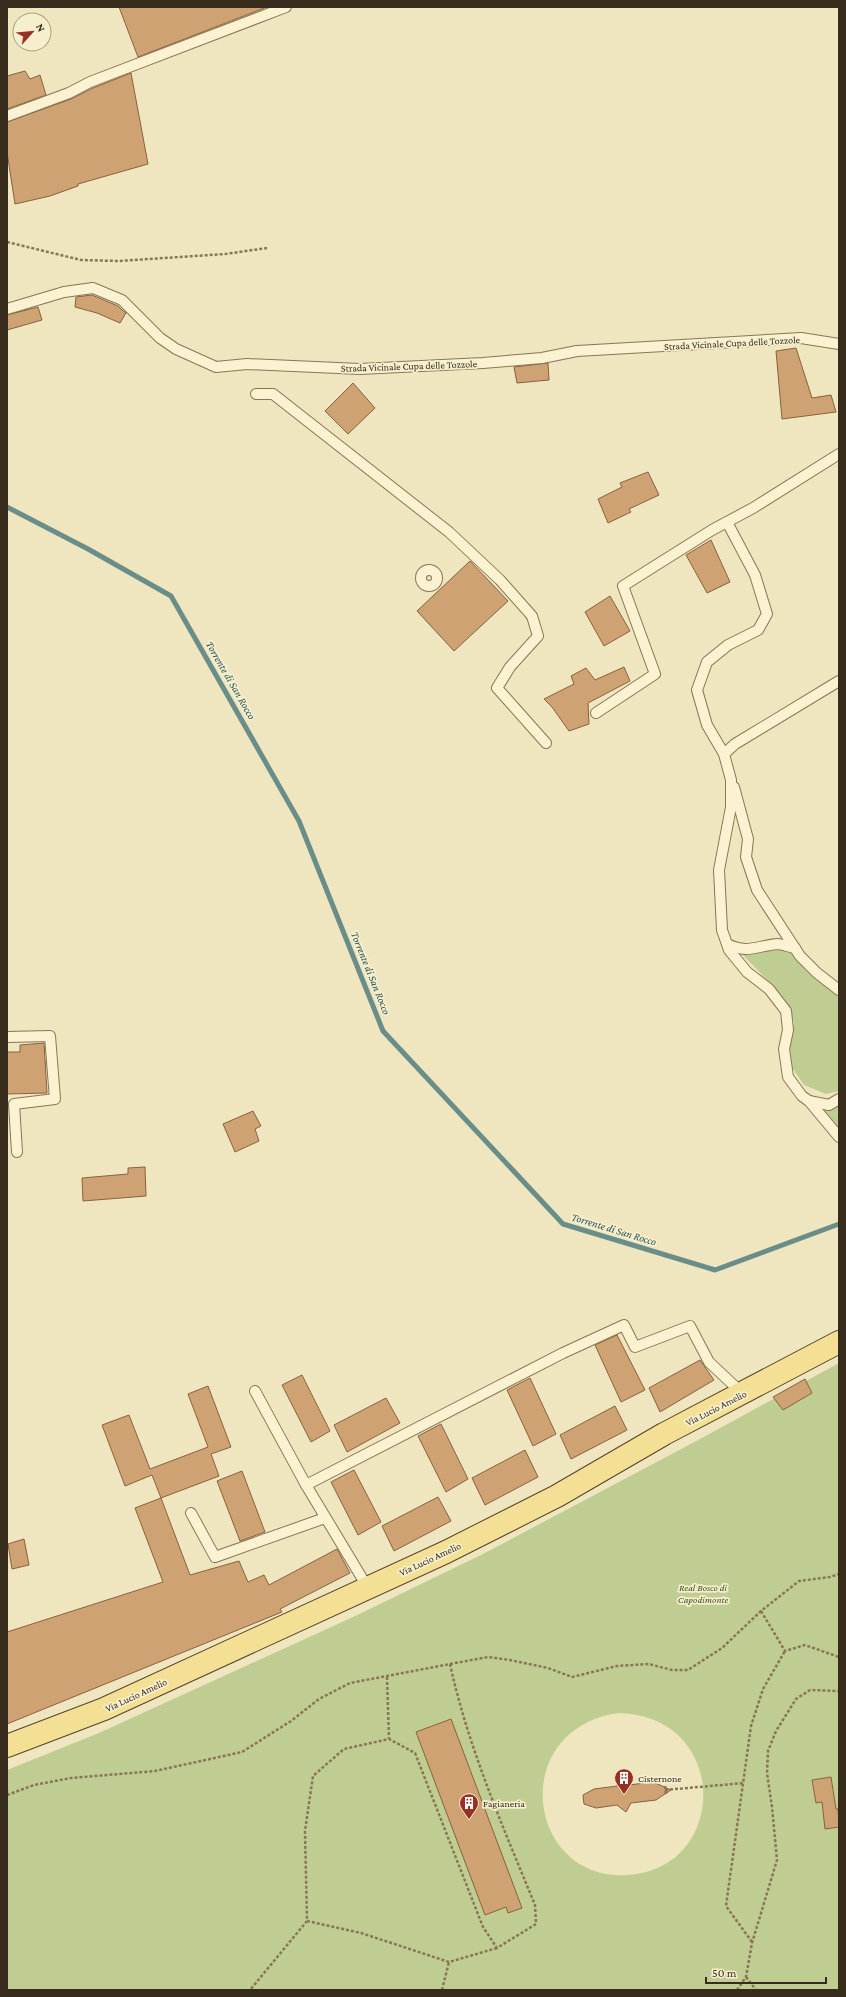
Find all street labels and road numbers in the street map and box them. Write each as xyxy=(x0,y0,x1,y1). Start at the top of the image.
street label: Strada Vicinale Cupa delle Tozzole xyxy=(664,334,801,352)
street label: Strada Vicinale Cupa delle Tozzole xyxy=(341,358,478,374)
street label: Via Lucio Amelio xyxy=(684,1388,748,1428)
street label: Via Lucio Amelio xyxy=(397,1540,463,1578)
street label: Via Lucio Amelio xyxy=(103,1676,169,1714)

